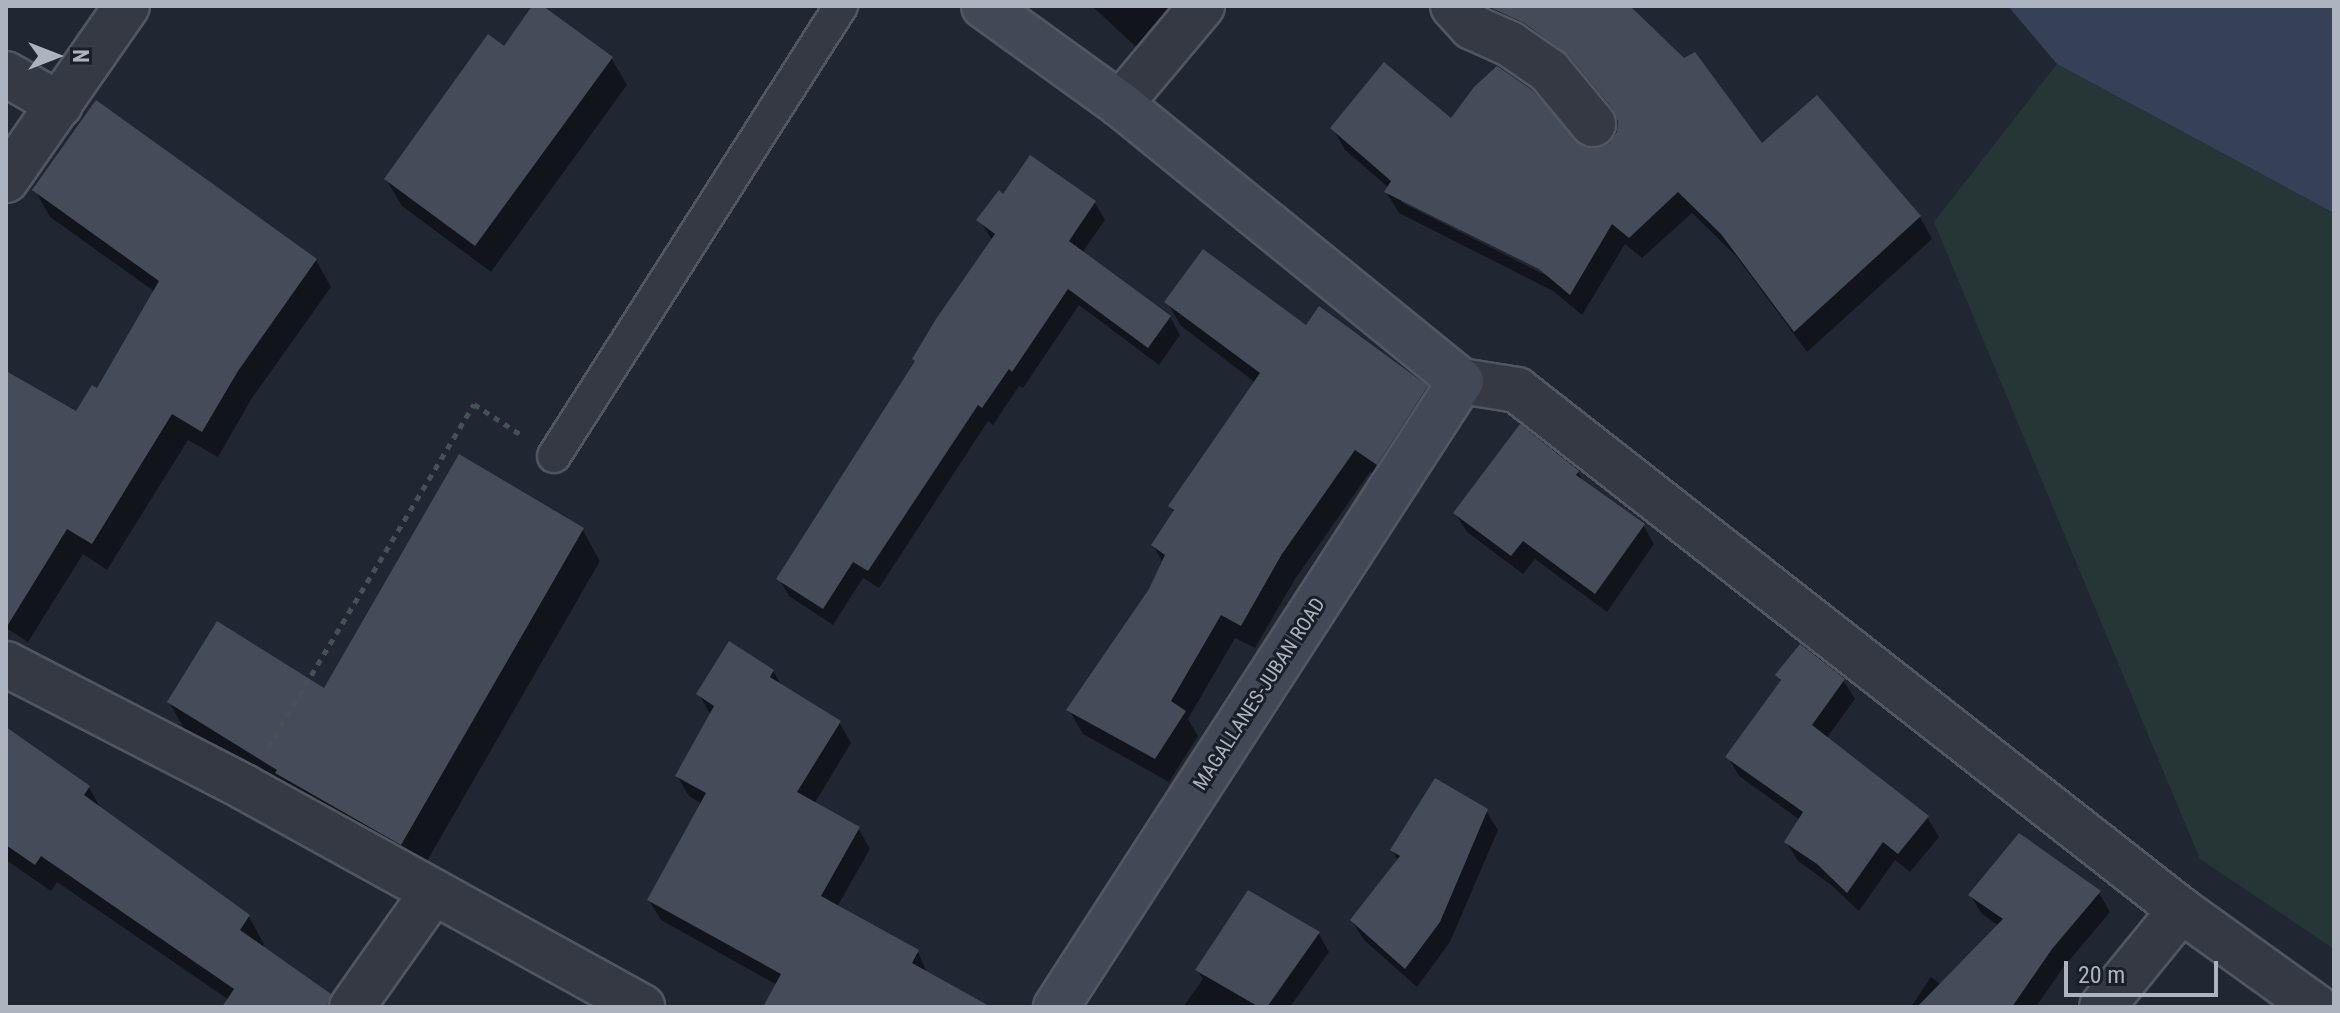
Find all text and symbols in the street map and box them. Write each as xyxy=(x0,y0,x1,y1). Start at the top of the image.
north arrow xyxy=(16,16,96,96)
text: N xyxy=(68,49,93,63)
street label: MAGALLANES-JUBAN ROAD xyxy=(1188,593,1330,795)
scale bar xyxy=(2068,945,2222,995)
text: 20 m xyxy=(2078,961,2125,989)

